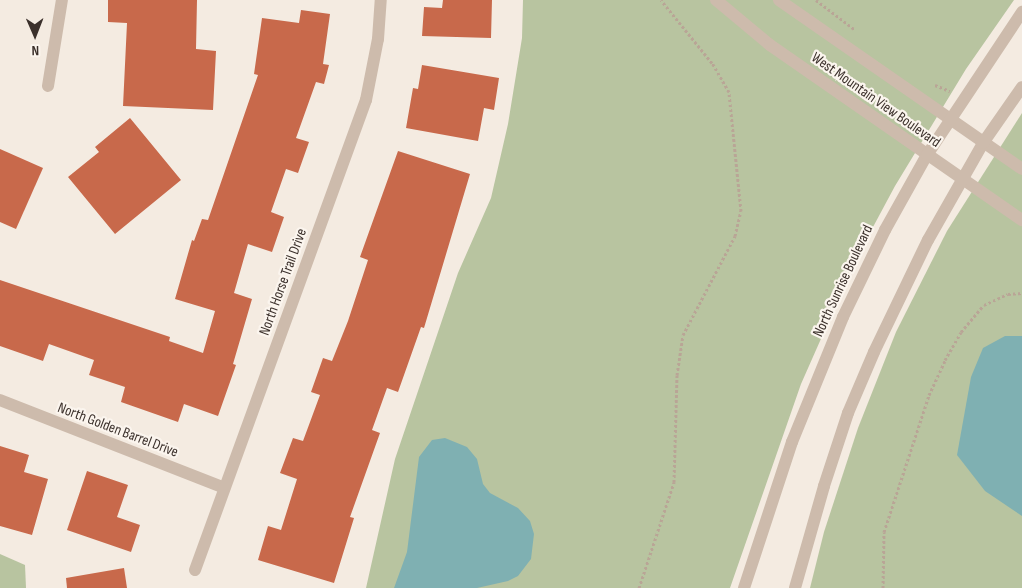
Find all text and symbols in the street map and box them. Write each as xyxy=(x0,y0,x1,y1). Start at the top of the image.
north arrow xyxy=(10,10,60,60)
text: N xyxy=(31,42,39,59)
street label: West Mountain View Boulevard xyxy=(808,49,944,151)
street label: North Sunrise Boulevard xyxy=(809,222,877,340)
street label: North Horse Trail Drive xyxy=(255,226,311,338)
street label: North Golden Barrel Drive xyxy=(55,399,181,461)

